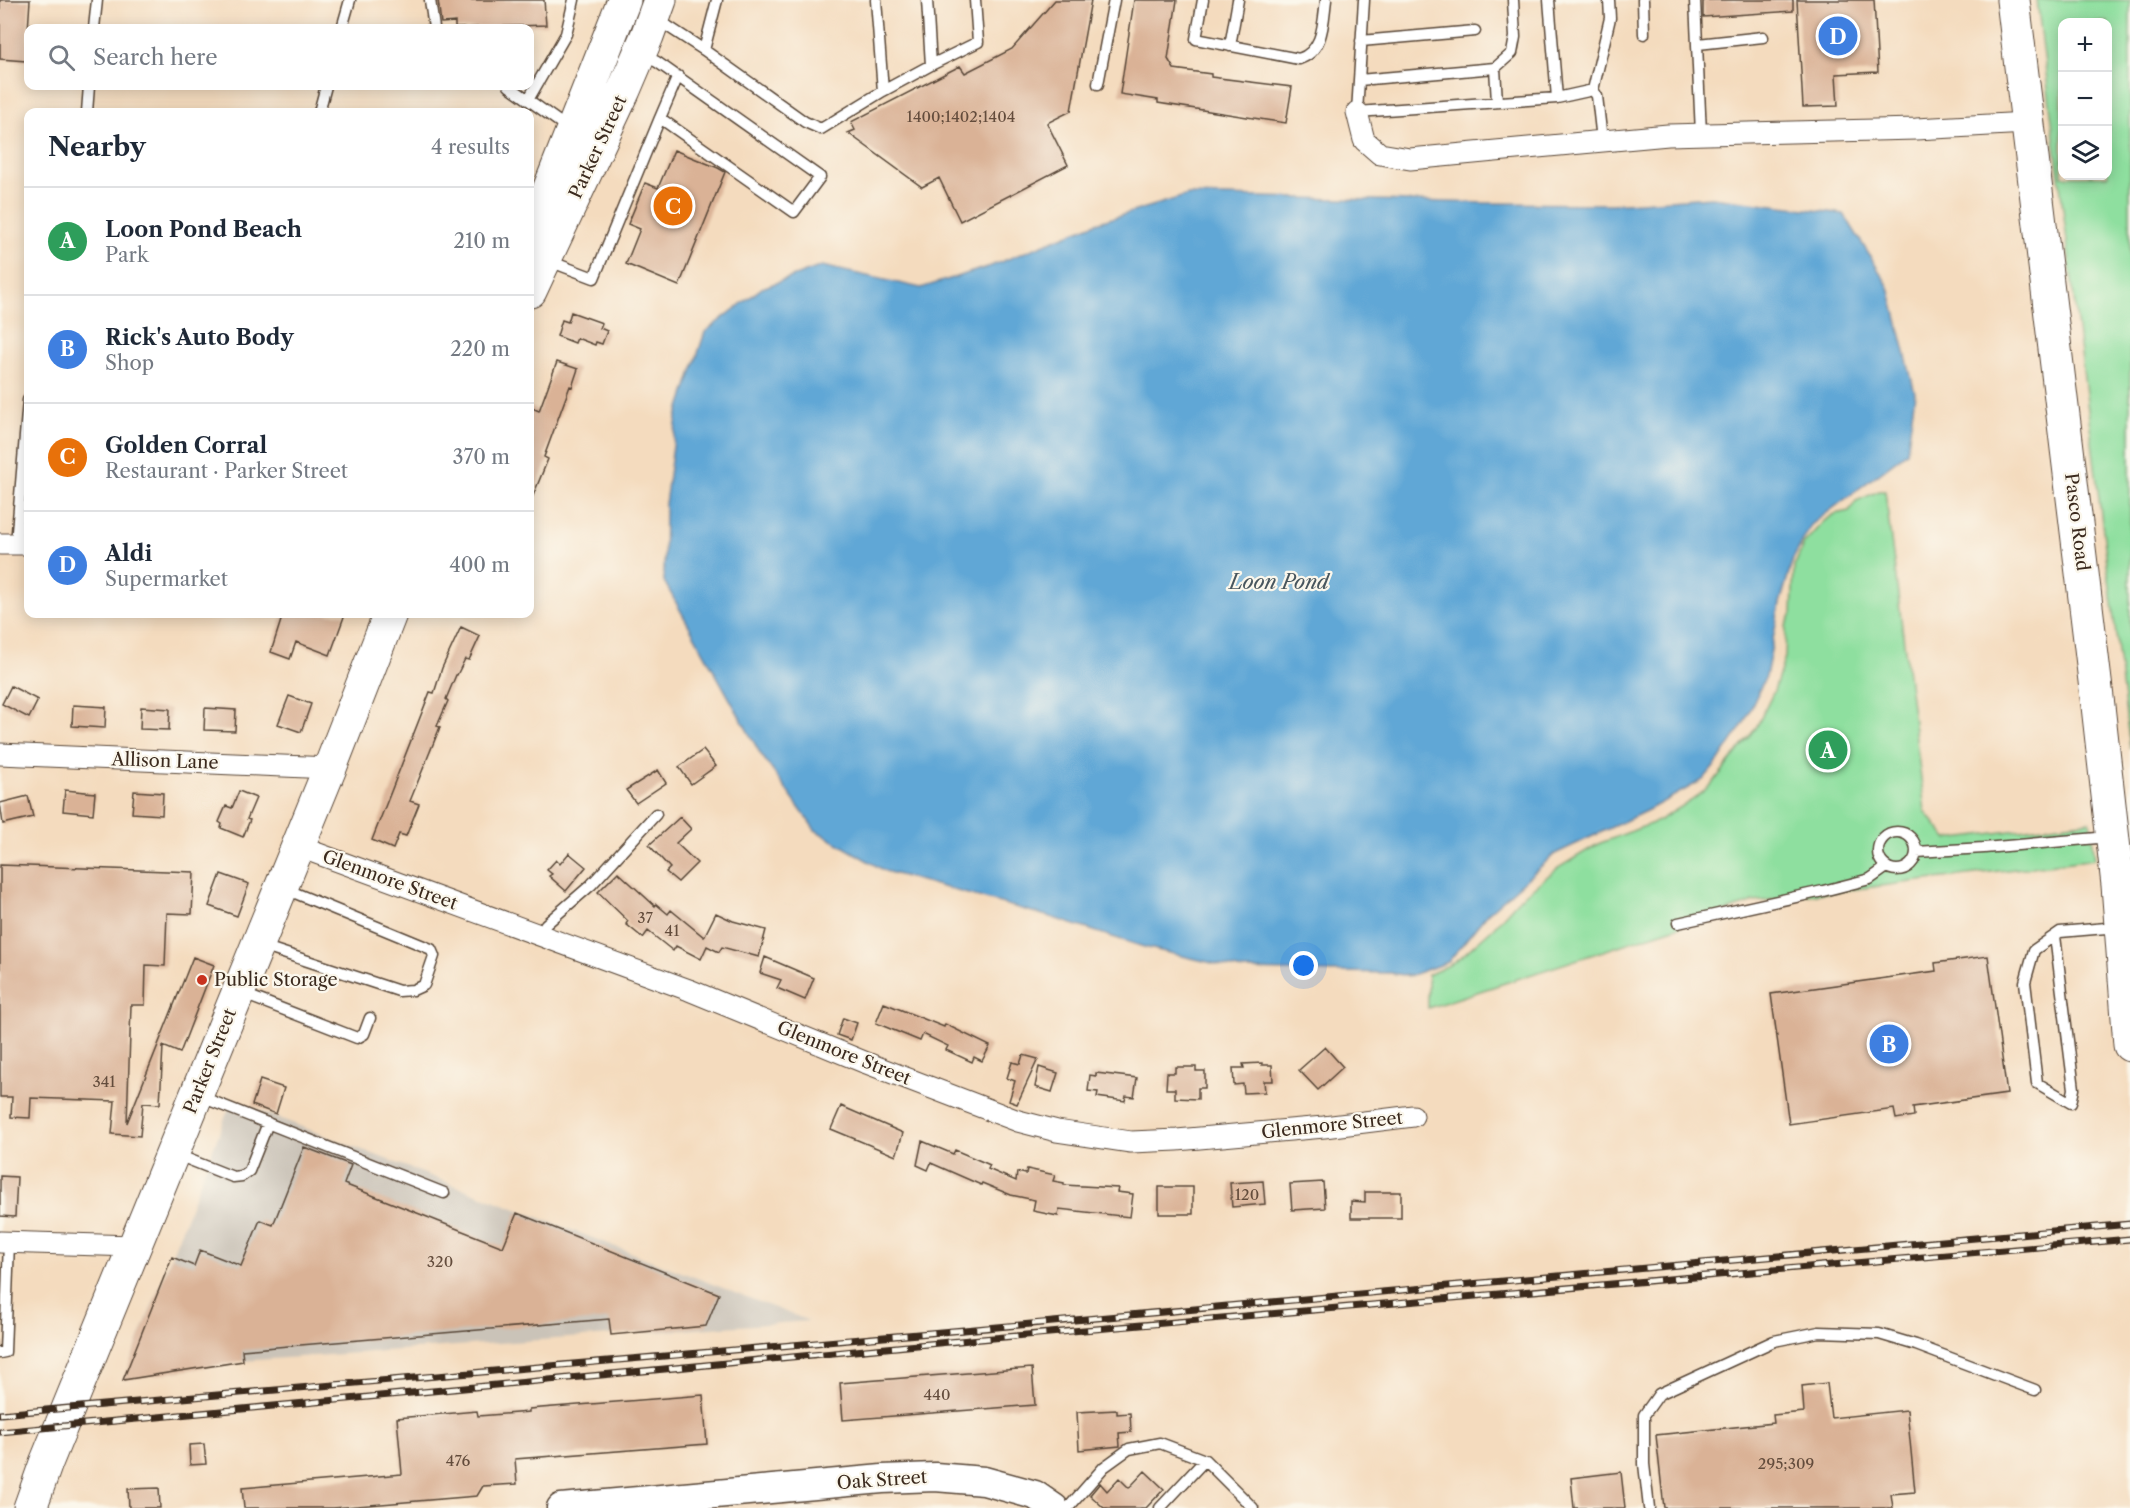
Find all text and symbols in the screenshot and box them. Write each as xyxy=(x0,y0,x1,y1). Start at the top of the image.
pin: D xyxy=(1818,14,1858,58)
map controls xyxy=(2058,18,2112,180)
button: + xyxy=(2058,18,2112,72)
search box xyxy=(24,24,534,90)
icon: search xyxy=(45,41,78,74)
text: Search here xyxy=(93,44,218,71)
button: − xyxy=(2058,72,2112,126)
street label: Parker Street xyxy=(564,91,632,202)
house number: 1400;1402;1404 xyxy=(907,107,1015,126)
button: layers xyxy=(2058,126,2112,180)
text: Nearby xyxy=(48,131,146,163)
text: 4 results xyxy=(431,135,510,159)
pin: C xyxy=(654,184,692,228)
text: Loon Pond Beach xyxy=(105,216,302,243)
text: A xyxy=(60,229,75,253)
text: 210 m xyxy=(453,229,510,253)
text: Park xyxy=(105,243,148,267)
text: Rick's Auto Body xyxy=(105,324,294,351)
text: B xyxy=(60,337,75,361)
text: 220 m xyxy=(450,337,510,361)
text: Shop xyxy=(105,351,154,375)
text: Golden Corral xyxy=(105,432,267,459)
text: C xyxy=(59,445,76,469)
text: 370 m xyxy=(453,445,510,469)
text: Restaurant · Parker Street xyxy=(105,459,348,483)
street label: Pasco Road xyxy=(2060,472,2094,572)
text: Aldi xyxy=(105,540,152,567)
text: D xyxy=(59,553,76,577)
text: 400 m xyxy=(449,553,510,577)
text: Supermarket xyxy=(105,567,228,591)
water label: Loon Pond xyxy=(1227,570,1331,594)
pin: A xyxy=(1808,728,1848,772)
street label: Allison Lane xyxy=(110,748,219,774)
street label: Glenmore Street xyxy=(319,845,461,915)
house number: 37 xyxy=(637,908,653,927)
house number: 41 xyxy=(665,921,680,940)
your location xyxy=(1289,951,1318,980)
place label: Public Storage xyxy=(214,969,338,991)
marker: Public Storage xyxy=(195,973,209,987)
street label: Parker Street xyxy=(179,1005,241,1117)
street label: Glenmore Street xyxy=(774,1016,915,1090)
pin: B xyxy=(1870,1022,1908,1066)
house number: 341 xyxy=(92,1072,116,1091)
street label: Glenmore Street xyxy=(1260,1107,1404,1143)
house number: 120 xyxy=(1235,1185,1259,1204)
house number: 320 xyxy=(427,1252,453,1271)
house number: 440 xyxy=(924,1385,950,1404)
house number: 476 xyxy=(446,1451,470,1470)
house number: 295;309 xyxy=(1758,1454,1814,1473)
street label: Oak Street xyxy=(836,1466,928,1494)

